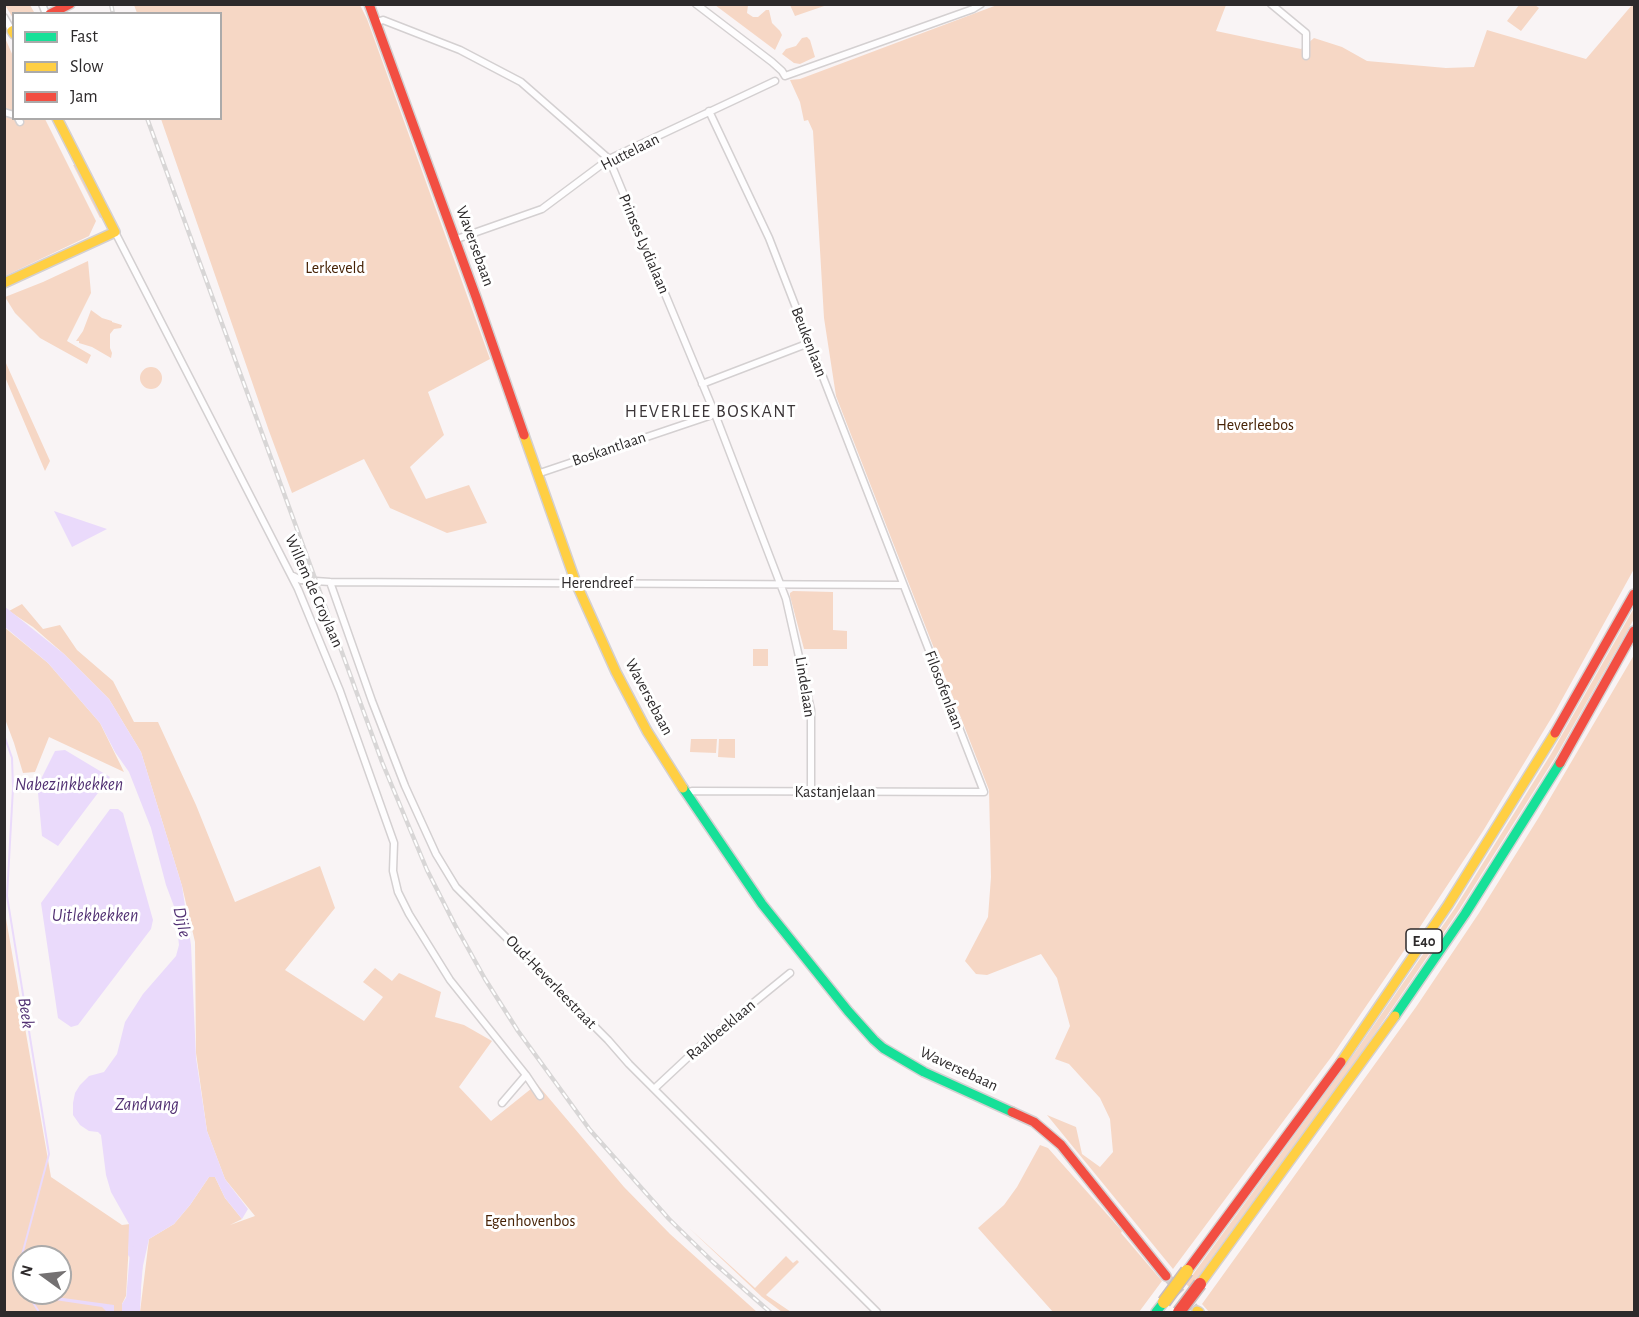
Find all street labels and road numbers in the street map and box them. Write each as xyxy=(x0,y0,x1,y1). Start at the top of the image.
street label: Huttelaan xyxy=(598,129,662,175)
street label: Prinses Lydialaan xyxy=(614,191,674,297)
street label: Waversebaan xyxy=(452,203,498,289)
street label: Beukenlaan xyxy=(787,304,831,380)
street label: Boskantlaan xyxy=(570,427,648,471)
street label: Willem de Croylaan xyxy=(280,532,348,650)
street label: Herendreef xyxy=(561,573,633,593)
street label: Filosofenlaan xyxy=(920,648,968,732)
street label: Waversebaan xyxy=(621,655,677,739)
street label: Lindelaan xyxy=(791,655,819,719)
street label: Kastanjelaan xyxy=(795,782,875,802)
road number: E40 xyxy=(1406,929,1442,953)
street label: Oud-Heverleestraat xyxy=(501,931,601,1033)
street label: Raalbeeklaan xyxy=(683,996,759,1064)
street label: Waversebaan xyxy=(917,1043,1001,1095)

